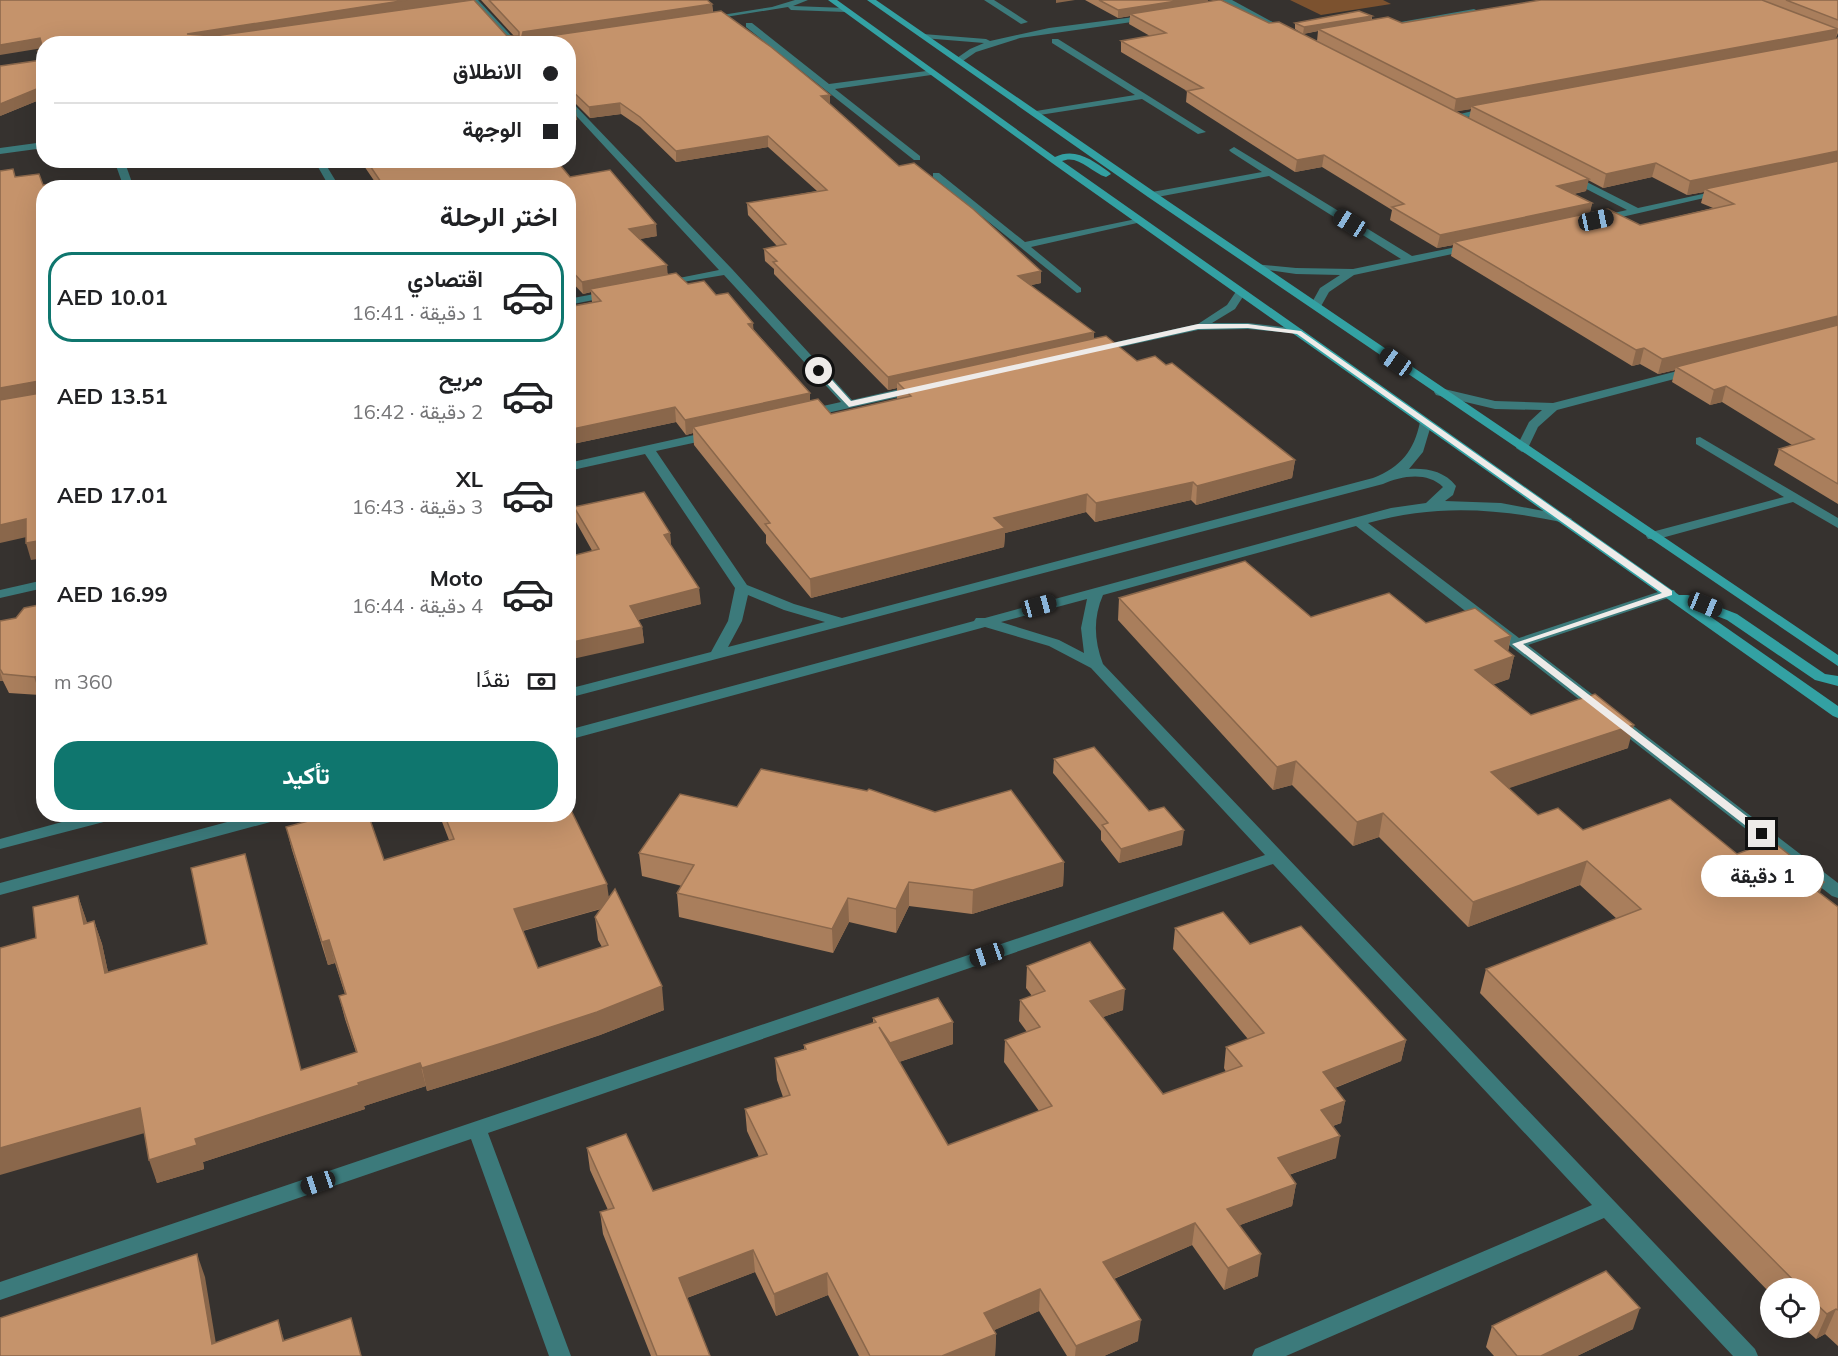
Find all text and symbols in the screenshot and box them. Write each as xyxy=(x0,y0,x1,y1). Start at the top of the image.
text: الانطلاق xyxy=(453,57,522,85)
text: الوجهة xyxy=(462,115,522,143)
text: اختر الرحلة xyxy=(440,199,558,233)
car xyxy=(1330,206,1370,240)
car xyxy=(1577,207,1615,233)
text: اقتصادي xyxy=(407,265,483,293)
icon: car xyxy=(501,270,555,324)
text: AED 10.01 xyxy=(57,283,168,311)
text: 1 دقيقة · 16:41 xyxy=(352,300,483,325)
car xyxy=(1376,344,1416,380)
route start xyxy=(805,357,832,384)
text: مريح xyxy=(439,364,483,392)
icon: car xyxy=(501,369,555,423)
text: AED 13.51 xyxy=(57,382,168,410)
text: 2 دقيقة · 16:42 xyxy=(352,399,483,424)
text: XL xyxy=(456,465,483,493)
icon: car xyxy=(501,468,555,522)
text: AED 17.01 xyxy=(57,481,168,509)
text: 3 دقيقة · 16:43 xyxy=(352,494,483,519)
text: Moto xyxy=(430,564,483,592)
icon: car xyxy=(501,567,555,621)
text: AED 16.99 xyxy=(57,580,168,608)
car xyxy=(1685,590,1725,620)
text: 4 دقيقة · 16:44 xyxy=(352,593,483,618)
car xyxy=(1019,593,1059,619)
text: نقدًا xyxy=(476,665,510,693)
icon: cash xyxy=(525,665,558,698)
text: 360 m xyxy=(54,669,113,694)
button: تأكيد xyxy=(54,741,558,810)
route end xyxy=(1748,820,1775,847)
callout: 1 دقيقة xyxy=(1700,855,1824,897)
text: 1 دقيقة xyxy=(1730,863,1795,888)
car xyxy=(967,941,1007,969)
car xyxy=(298,1169,338,1197)
map controls xyxy=(1760,1278,1820,1338)
button: locate xyxy=(1760,1278,1820,1338)

